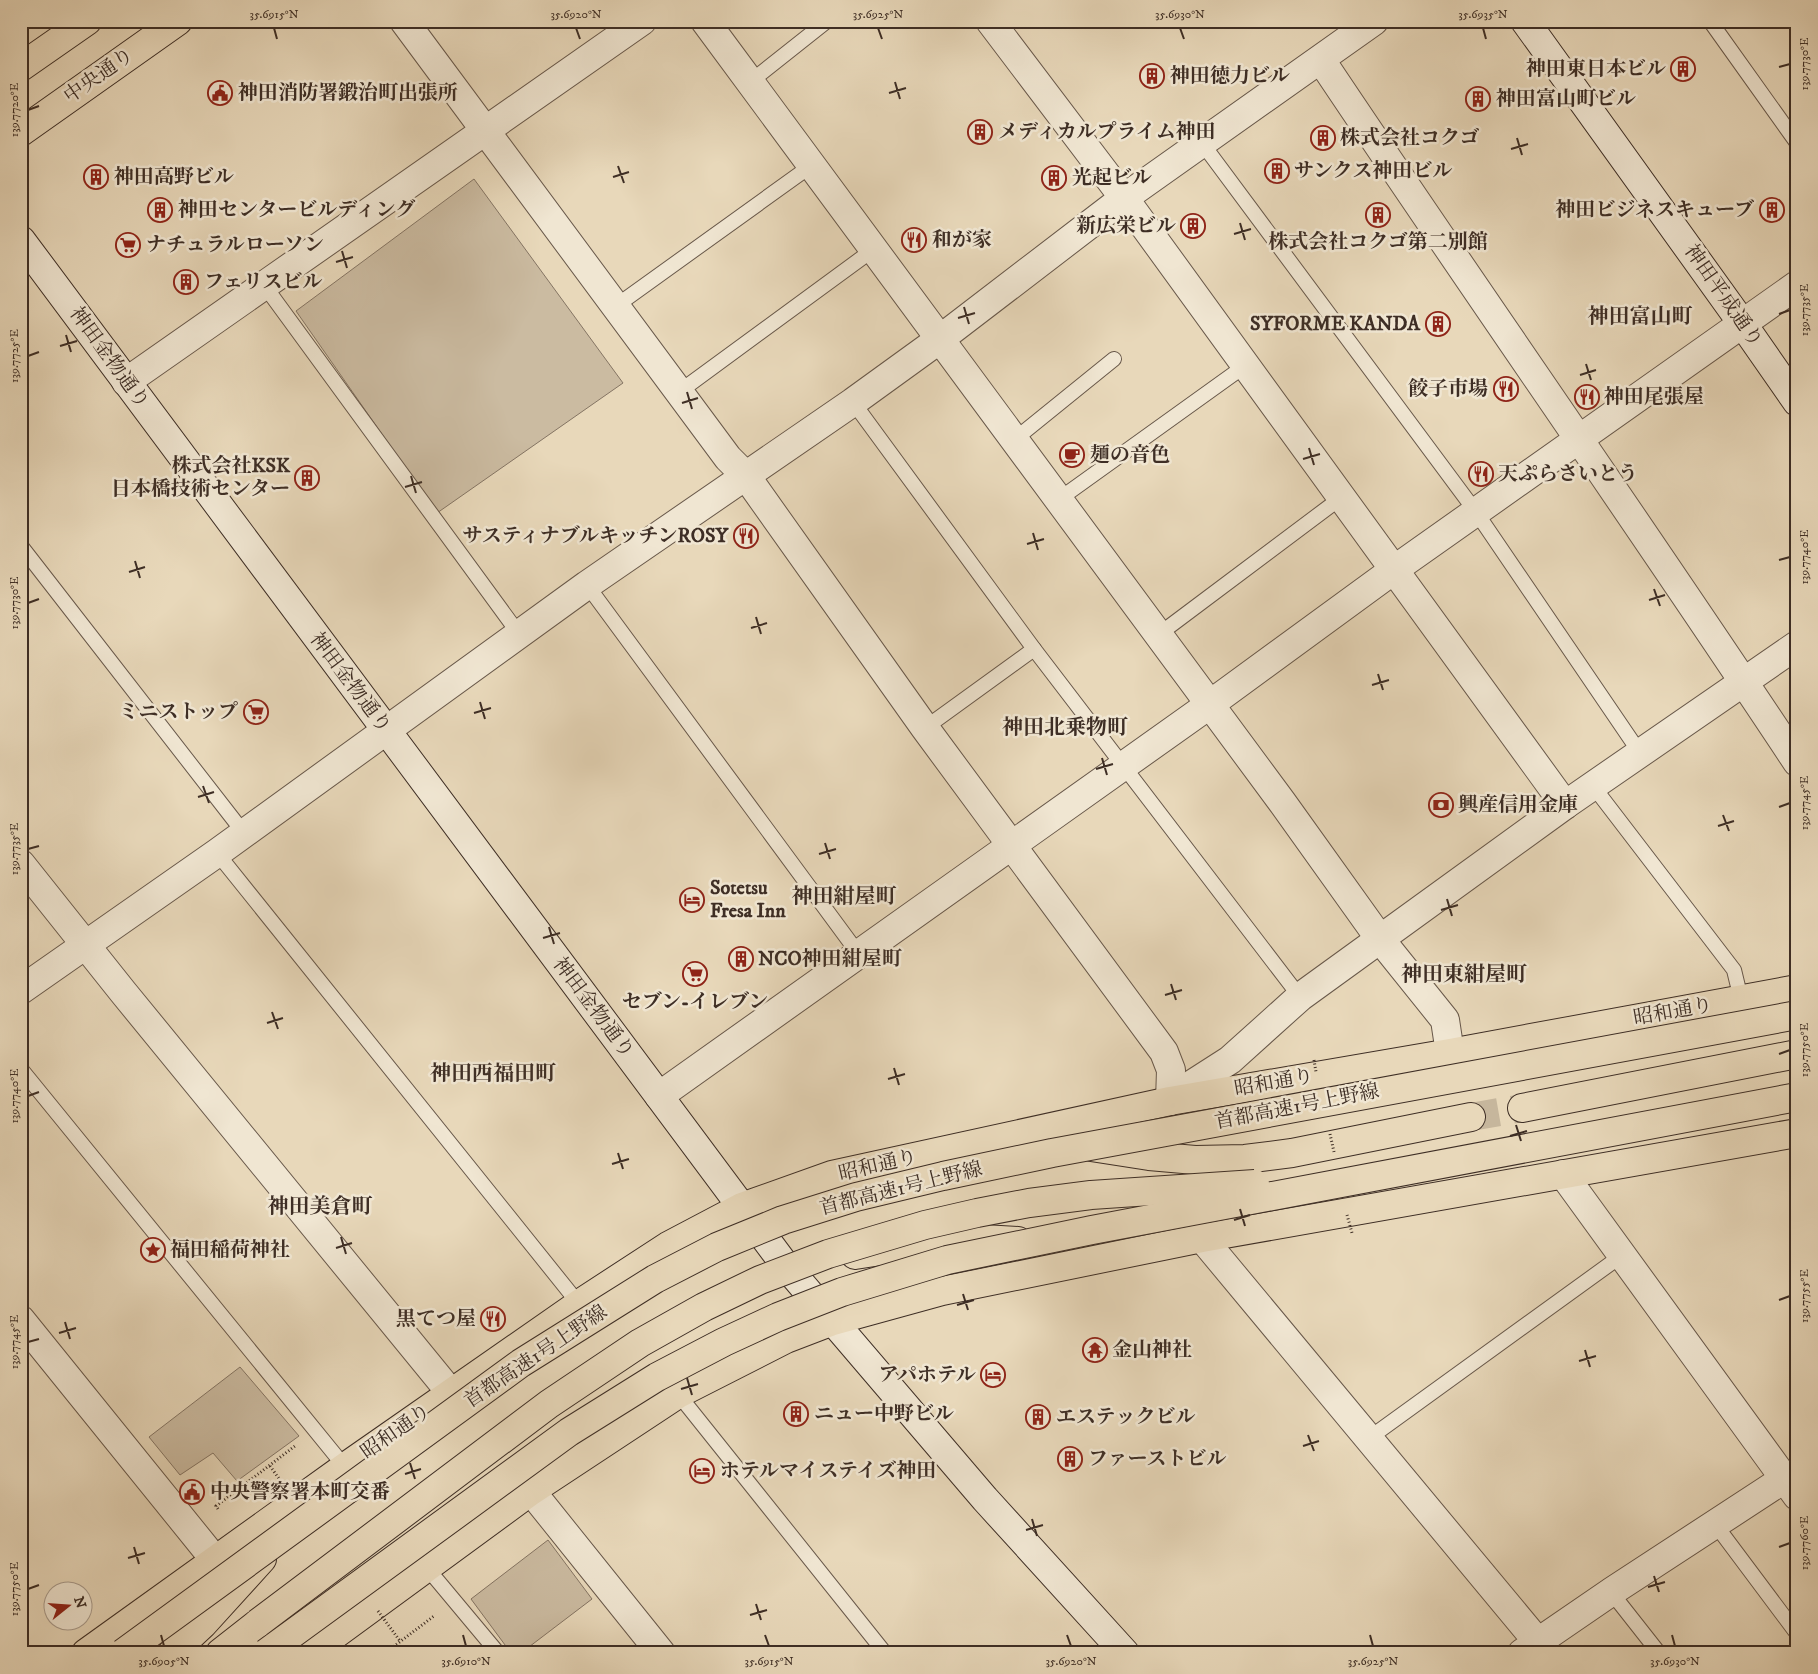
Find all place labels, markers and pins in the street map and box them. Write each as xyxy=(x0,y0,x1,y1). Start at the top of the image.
building icon: 神田東日本ビル xyxy=(1670,56,1696,82)
place label: 神田東日本ビル xyxy=(1526,57,1666,82)
building icon: 神田徳力ビル xyxy=(1139,63,1165,89)
place label: 神田徳力ビル xyxy=(1170,64,1290,89)
public building icon: 神田消防署鍛治町出張所 xyxy=(207,80,233,106)
place label: 神田消防署鍛治町出張所 xyxy=(238,81,458,106)
building icon: 神田富山町ビル xyxy=(1465,86,1491,112)
place label: 神田富山町ビル xyxy=(1496,87,1636,112)
building icon: メディカルプライム神田 xyxy=(967,119,993,145)
place label: メディカルプライム神田 xyxy=(998,120,1216,145)
building icon: 株式会社コクゴ xyxy=(1310,125,1336,151)
place label: 株式会社コクゴ xyxy=(1340,126,1480,151)
building icon: サンクス神田ビル xyxy=(1264,158,1290,184)
place label: サンクス神田ビル xyxy=(1294,159,1452,184)
building icon: 神田高野ビル xyxy=(83,164,109,190)
place label: 神田高野ビル xyxy=(114,165,234,190)
building icon: 光起ビル xyxy=(1041,165,1067,191)
place label: 光起ビル xyxy=(1072,166,1152,191)
building icon: 神田センタービルディング xyxy=(147,197,173,223)
building icon: 神田ビジネスキューブ xyxy=(1759,197,1785,223)
place label: 神田センタービルディング xyxy=(178,198,415,223)
place label: 神田ビジネスキューブ xyxy=(1556,198,1754,223)
building icon: 株式会社コクゴ第二別館 xyxy=(1365,202,1391,228)
building icon: 新広栄ビル xyxy=(1180,213,1206,239)
place label: 新広栄ビル xyxy=(1076,214,1176,239)
restaurant icon: 和が家 xyxy=(901,227,927,253)
place label: 和が家 xyxy=(932,228,992,253)
place label: 株式会社コクゴ第二別館 xyxy=(1268,230,1488,255)
supermarket icon: ナチュラルローソン xyxy=(115,232,141,258)
place label: ナチュラルローソン xyxy=(146,233,324,258)
building icon: フェリスビル xyxy=(173,269,199,295)
place label: フェリスビル xyxy=(204,270,323,295)
building icon: SYFORME KANDA xyxy=(1425,311,1451,337)
place label: SYFORME KANDA xyxy=(1250,312,1421,337)
restaurant icon: 餃子市場 xyxy=(1493,376,1519,402)
place label: 餃子市場 xyxy=(1408,377,1488,402)
restaurant icon: 神田尾張屋 xyxy=(1574,384,1600,410)
place label: 神田尾張屋 xyxy=(1604,385,1704,410)
cafe icon: 麺の音色 xyxy=(1059,442,1085,468)
place label: 麺の音色 xyxy=(1090,443,1170,468)
place label: 株式会社KSK 日本橋技術センター xyxy=(111,454,291,502)
restaurant icon: 天ぷらさいとう xyxy=(1468,461,1494,487)
place label: 天ぷらさいとう xyxy=(1498,462,1638,487)
building icon: 株式会社KSK 日本橋技術センター xyxy=(294,465,320,491)
restaurant icon: サスティナブルキッチンROSY xyxy=(733,523,759,549)
place label: サスティナブルキッチンROSY xyxy=(463,524,729,549)
supermarket icon: ミニストップ xyxy=(243,699,269,725)
place label: ミニストップ xyxy=(119,700,238,725)
bank icon: 興産信用金庫 xyxy=(1428,792,1454,818)
place label: 興産信用金庫 xyxy=(1458,793,1578,818)
place label: Sotetsu Fresa Inn xyxy=(710,876,786,924)
hotel icon: Sotetsu Fresa Inn xyxy=(679,887,705,913)
building icon: NCO神田紺屋町 xyxy=(728,946,754,972)
place label: NCO神田紺屋町 xyxy=(758,947,903,972)
supermarket icon: セブン-イレブン xyxy=(682,961,708,987)
place label: セブン-イレブン xyxy=(622,990,768,1015)
place icon: 福田稲荷神社 xyxy=(140,1237,166,1263)
place label: 福田稲荷神社 xyxy=(170,1238,290,1263)
restaurant icon: 黒てつ屋 xyxy=(480,1306,506,1332)
place label: 黒てつ屋 xyxy=(396,1307,476,1332)
temple icon: 金山神社 xyxy=(1082,1337,1108,1363)
place label: 金山神社 xyxy=(1112,1338,1192,1363)
hotel icon: アパホテル xyxy=(980,1362,1006,1388)
place label: アパホテル xyxy=(879,1363,976,1388)
building icon: ニュー中野ビル xyxy=(783,1401,809,1427)
place label: ニュー中野ビル xyxy=(814,1402,954,1427)
building icon: エステックビル xyxy=(1025,1404,1051,1430)
place label: エステックビル xyxy=(1056,1405,1196,1430)
building icon: ファーストビル xyxy=(1057,1446,1083,1472)
place label: ファーストビル xyxy=(1088,1447,1227,1472)
hotel icon: ホテルマイステイズ神田 xyxy=(689,1458,715,1484)
place label: ホテルマイステイズ神田 xyxy=(720,1459,936,1484)
public building icon: 中央警察署本町交番 xyxy=(179,1479,205,1505)
place label: 中央警察署本町交番 xyxy=(210,1480,390,1505)

